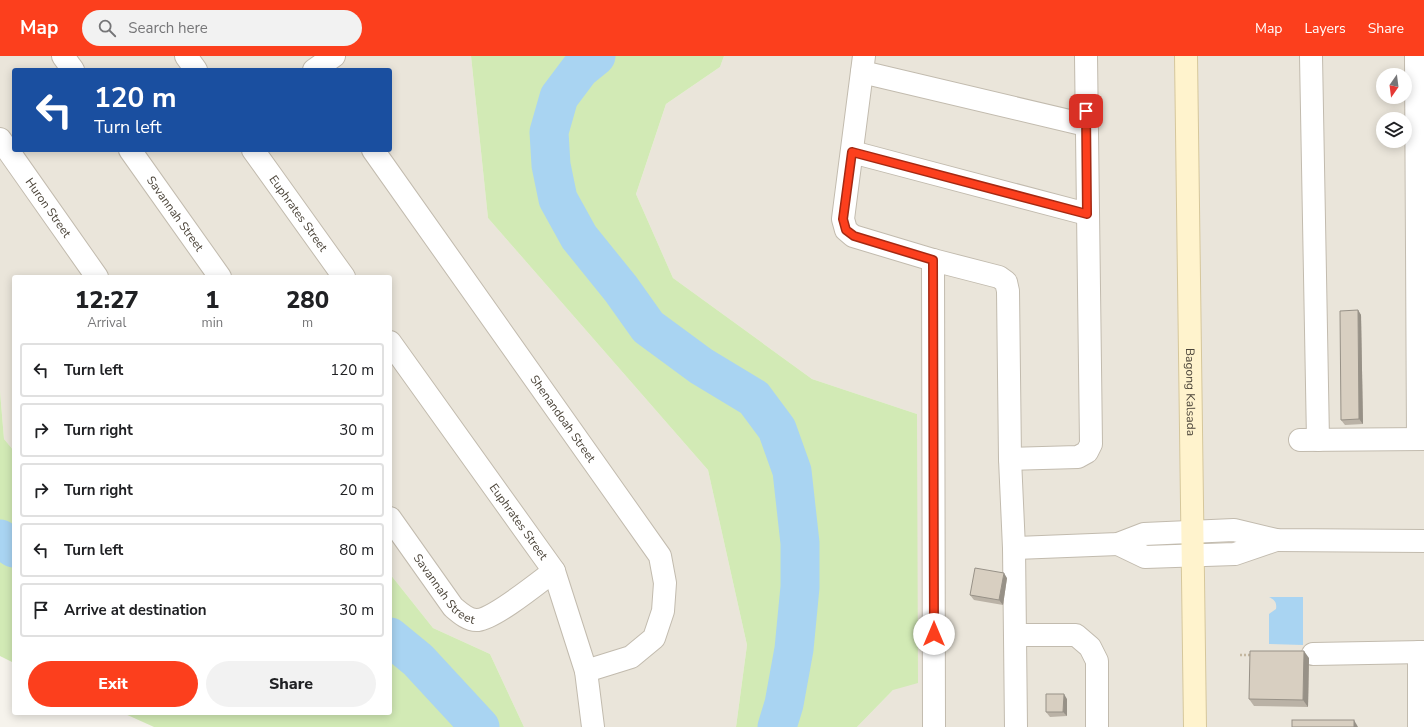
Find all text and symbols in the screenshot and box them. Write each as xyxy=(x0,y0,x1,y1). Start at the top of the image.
search box xyxy=(82,10,362,46)
text: Map xyxy=(20,15,58,41)
icon: search xyxy=(96,17,118,39)
text: Search here xyxy=(128,18,208,38)
text: Map xyxy=(1255,19,1282,38)
text: Layers xyxy=(1304,19,1346,38)
text: Share xyxy=(1368,19,1404,38)
north arrow xyxy=(1376,68,1412,104)
map controls xyxy=(1376,68,1412,148)
text: 120 m xyxy=(94,79,177,117)
icon: left xyxy=(28,84,80,136)
pin xyxy=(1069,94,1103,128)
icon: arrive xyxy=(1075,100,1097,122)
button: layers xyxy=(1376,112,1412,148)
text: Turn left xyxy=(94,115,162,139)
street label: Euphrates Street xyxy=(266,172,332,255)
street label: Savannah Street xyxy=(143,173,208,255)
street label: Huron Street xyxy=(22,175,75,241)
text: 12:27 xyxy=(75,284,139,316)
text: 1 xyxy=(205,284,220,316)
text: 280 xyxy=(286,284,329,316)
text: Arrival xyxy=(87,314,126,332)
text: min xyxy=(202,314,223,332)
text: m xyxy=(302,314,313,332)
street label: Bagong Kalsada xyxy=(1182,348,1199,436)
icon: left xyxy=(30,359,52,381)
text: Turn left xyxy=(64,360,123,380)
text: 120 m xyxy=(330,360,374,380)
street label: Shenandoah Street xyxy=(527,372,600,466)
icon: right xyxy=(30,419,52,441)
text: Turn right xyxy=(64,420,133,440)
text: 30 m xyxy=(339,420,374,440)
icon: right xyxy=(30,479,52,501)
text: Turn right xyxy=(64,480,133,500)
text: 20 m xyxy=(339,480,374,500)
street label: Euphrates Street xyxy=(486,480,552,564)
icon: left xyxy=(30,539,52,561)
text: Turn left xyxy=(64,540,123,560)
text: 80 m xyxy=(339,540,374,560)
street label: Savannah Street xyxy=(410,551,477,628)
icon: arrive xyxy=(30,599,52,621)
text: Arrive at destination xyxy=(64,600,207,620)
text: 30 m xyxy=(339,600,374,620)
position arrow xyxy=(913,613,955,655)
button: Exit xyxy=(28,661,198,707)
button: Share xyxy=(206,661,376,707)

